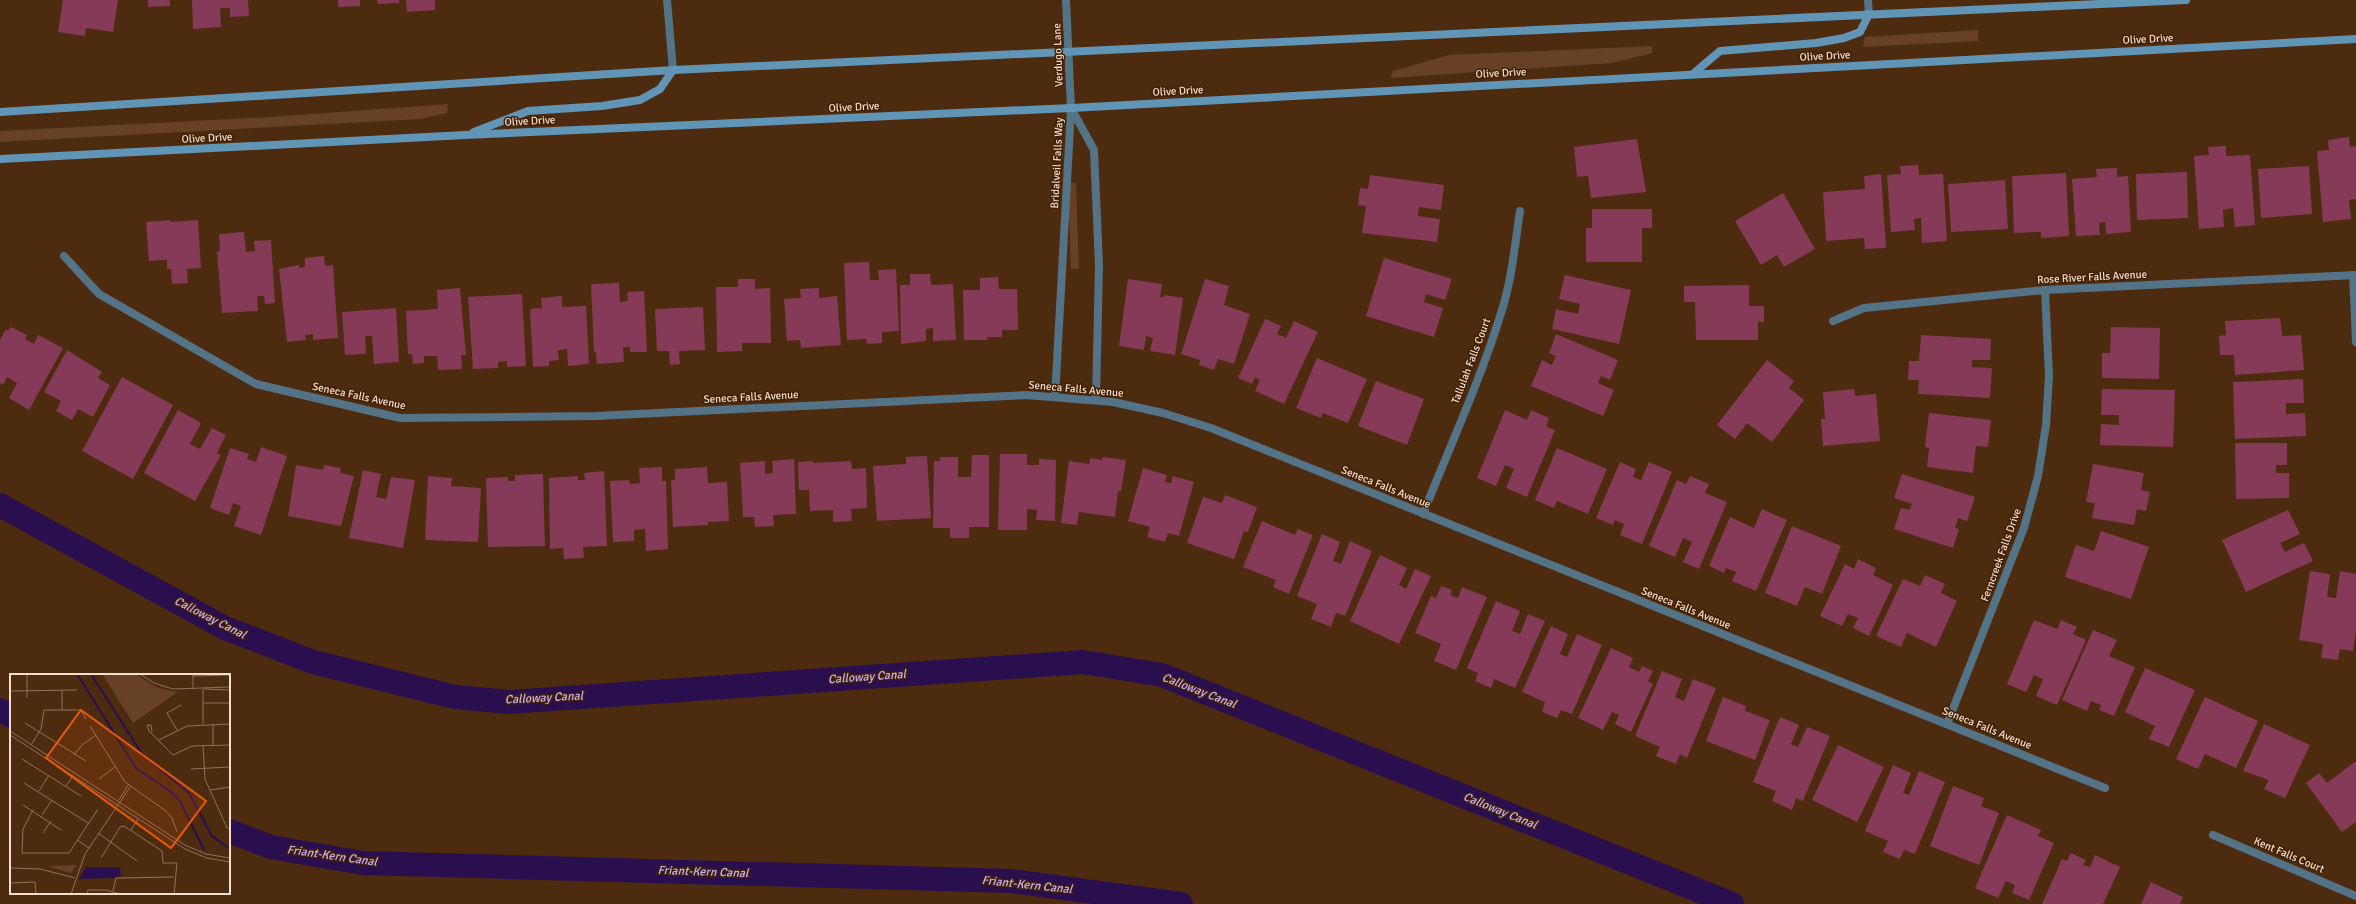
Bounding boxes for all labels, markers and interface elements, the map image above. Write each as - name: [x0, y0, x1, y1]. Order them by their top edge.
- street label: Verdugo Lane: [1050, 23, 1066, 87]
- street label: Olive Drive: [2122, 31, 2174, 47]
- street label: Olive Drive: [1799, 48, 1851, 64]
- street label: Olive Drive: [1475, 65, 1527, 81]
- street label: Olive Drive: [1152, 83, 1204, 99]
- street label: Olive Drive: [828, 99, 880, 115]
- street label: Olive Drive: [504, 113, 556, 129]
- street label: Bridalveil Falls Way: [1048, 116, 1066, 209]
- street label: Olive Drive: [181, 130, 233, 146]
- street label: Rose River Falls Avenue: [2037, 268, 2147, 286]
- street label: Tallulah Falls Court: [1449, 316, 1493, 406]
- street label: Seneca Falls Avenue: [1028, 378, 1124, 400]
- street label: Seneca Falls Avenue: [311, 380, 407, 412]
- street label: Seneca Falls Avenue: [703, 388, 799, 406]
- street label: Seneca Falls Avenue: [1339, 463, 1433, 511]
- street label: Ferncreek Falls Drive: [1978, 507, 2024, 603]
- street label: Seneca Falls Avenue: [1639, 584, 1733, 632]
- water label: Calloway Canal: [172, 594, 250, 643]
- water label: Calloway Canal: [827, 667, 908, 687]
- water label: Calloway Canal: [1160, 670, 1240, 713]
- inset map: [10, 674, 230, 894]
- water label: Calloway Canal: [505, 688, 585, 708]
- street label: Seneca Falls Avenue: [1940, 704, 2034, 752]
- water label: Calloway Canal: [1461, 789, 1540, 833]
- street label: Kent Falls Court: [2252, 834, 2326, 876]
- water label: Friant-Kern Canal: [286, 842, 379, 870]
- water label: Friant-Kern Canal: [657, 863, 750, 881]
- water label: Friant-Kern Canal: [981, 873, 1074, 897]

